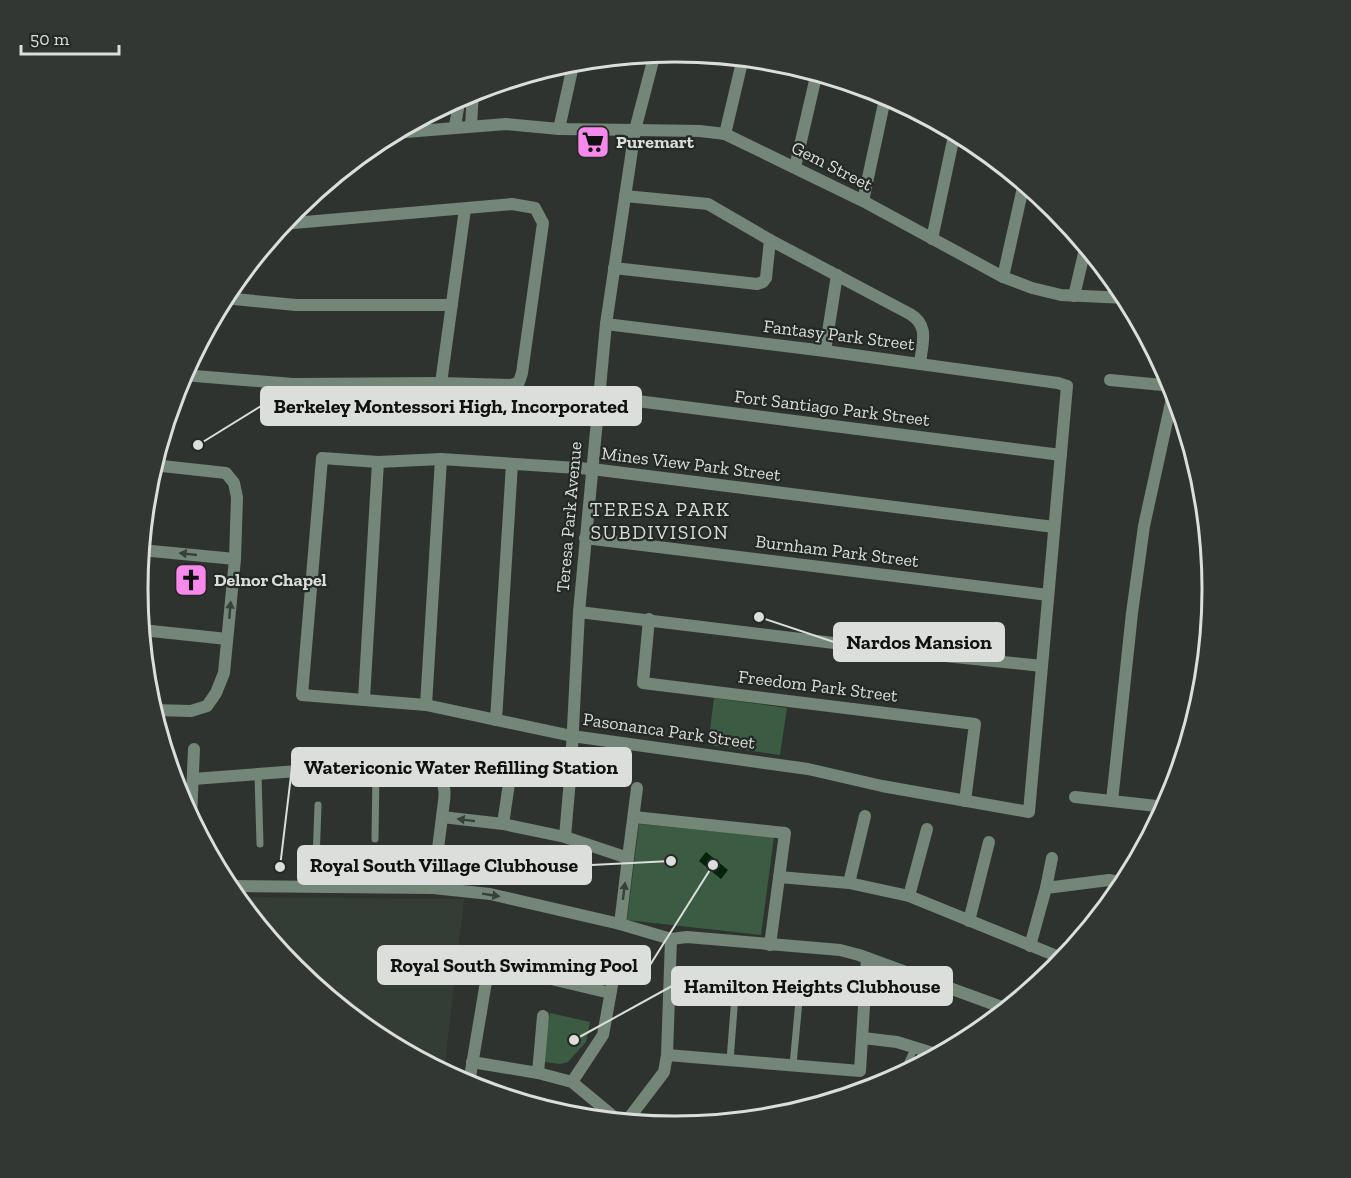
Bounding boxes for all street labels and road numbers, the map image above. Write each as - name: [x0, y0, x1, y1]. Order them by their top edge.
- street label: Gem Street: [788, 136, 876, 196]
- street label: Fantasy Park Street: [762, 315, 916, 355]
- street label: Fort Santiago Park Street: [733, 385, 931, 431]
- street label: Teresa Park Avenue: [551, 441, 587, 593]
- street label: Mines View Park Street: [600, 442, 782, 486]
- street label: Burnham Park Street: [754, 530, 920, 572]
- street label: Freedom Park Street: [737, 665, 899, 707]
- street label: Pasonanca Park Street: [581, 708, 757, 754]

